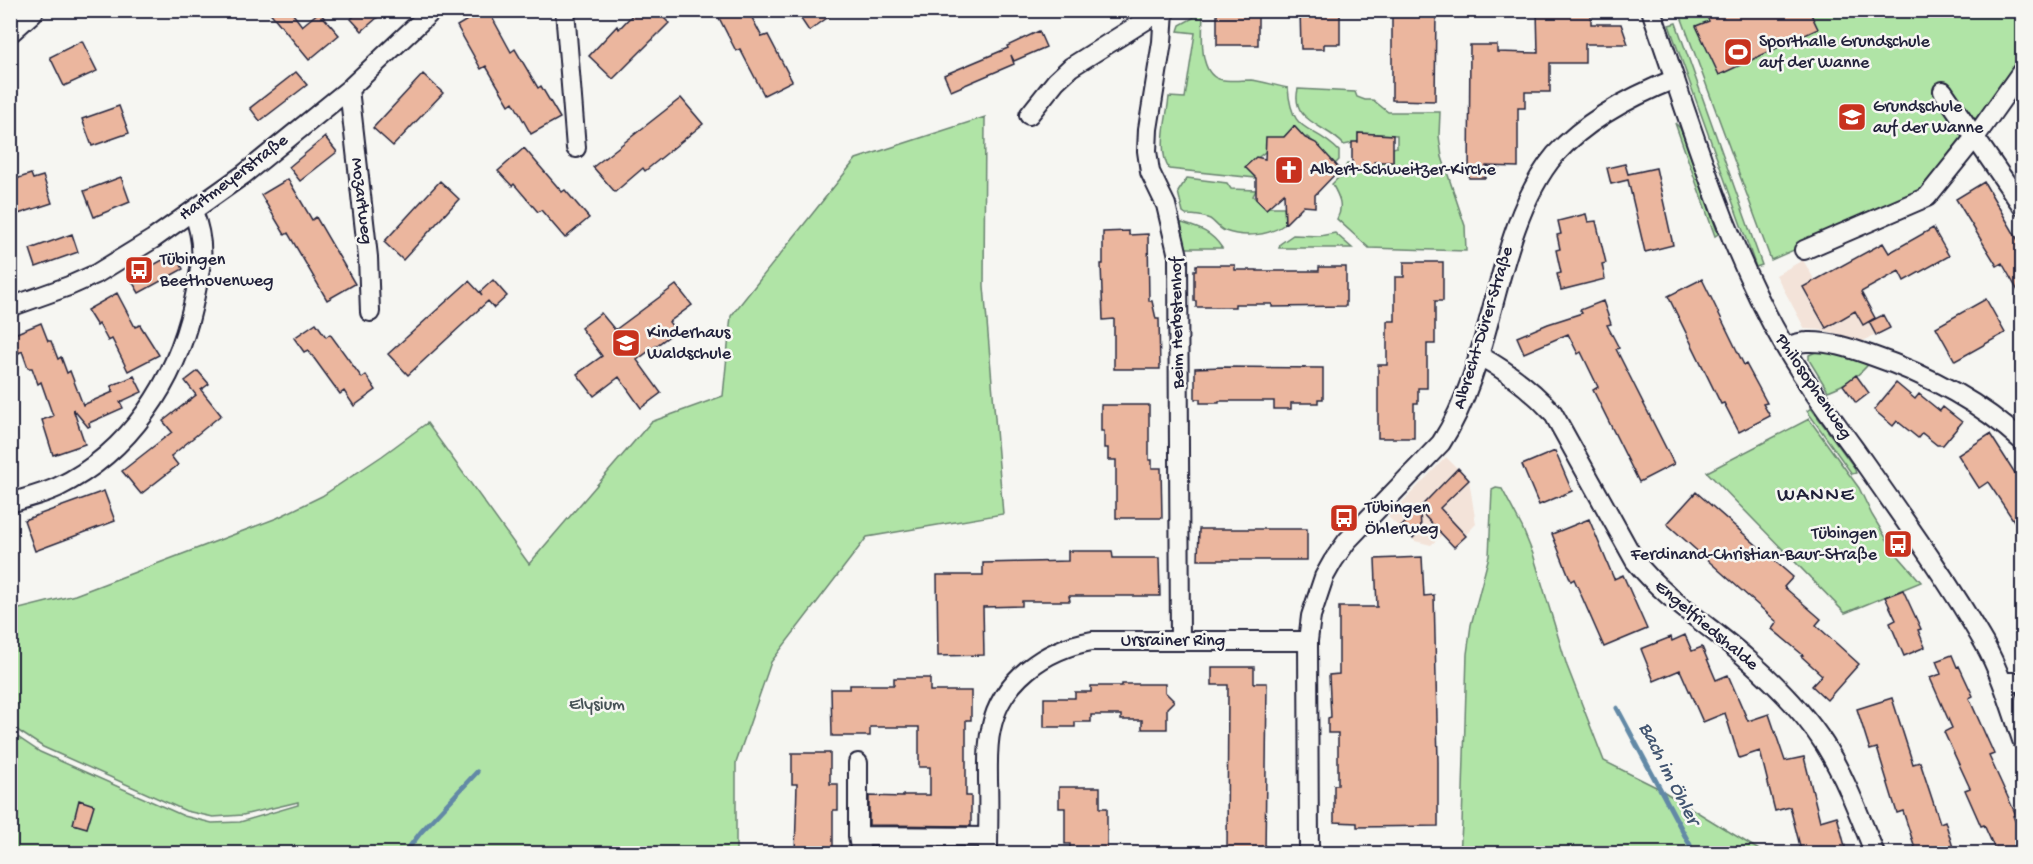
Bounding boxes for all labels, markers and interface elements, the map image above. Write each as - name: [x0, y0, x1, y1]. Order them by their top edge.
- place label: Sporthalle Grundschule auf der Wanne: [1759, 32, 1931, 74]
- sports icon: Sporthalle Grundschule auf der Wanne: [1722, 36, 1754, 68]
- place label: Grundschule auf der Wanne: [1873, 97, 1984, 139]
- school or university icon: Grundschule auf der Wanne: [1836, 101, 1868, 133]
- street label: Hartmeyerstraße: [175, 130, 293, 226]
- church icon: Albert-Schweitzer-Kirche: [1273, 154, 1305, 186]
- street label: Mozartweg: [345, 157, 377, 245]
- place label: Albert-Schweitzer-Kirche: [1310, 160, 1497, 181]
- street label: Albrecht-Dürer-Straße: [1449, 244, 1519, 412]
- place label: Tübingen Beethovenweg: [159, 250, 273, 292]
- bus stop icon: Tübingen Beethovenweg: [123, 254, 155, 286]
- street label: Beim Herbstenhof: [1166, 256, 1190, 390]
- place label: Kinderhaus Waldschule: [647, 323, 732, 365]
- school or university icon: Kinderhaus Waldschule: [610, 327, 642, 359]
- street label: Philosophenweg: [1769, 329, 1856, 444]
- district label: WANNE: [1777, 484, 1855, 509]
- place label: Tübingen Öhlerweg: [1364, 498, 1439, 540]
- bus stop icon: Tübingen Öhlerweg: [1328, 502, 1360, 534]
- place label: Tübingen Ferdinand-Christian-Baur-Straße: [1630, 524, 1878, 566]
- bus stop icon: Tübingen Ferdinand-Christian-Baur-Straße: [1882, 528, 1914, 560]
- street label: Engelfriedshalde: [1650, 577, 1763, 676]
- street label: Ursrainer Ring: [1121, 631, 1225, 652]
- park label: Elysium: [569, 695, 625, 716]
- water label: Bach im Öhler: [1632, 719, 1705, 832]

